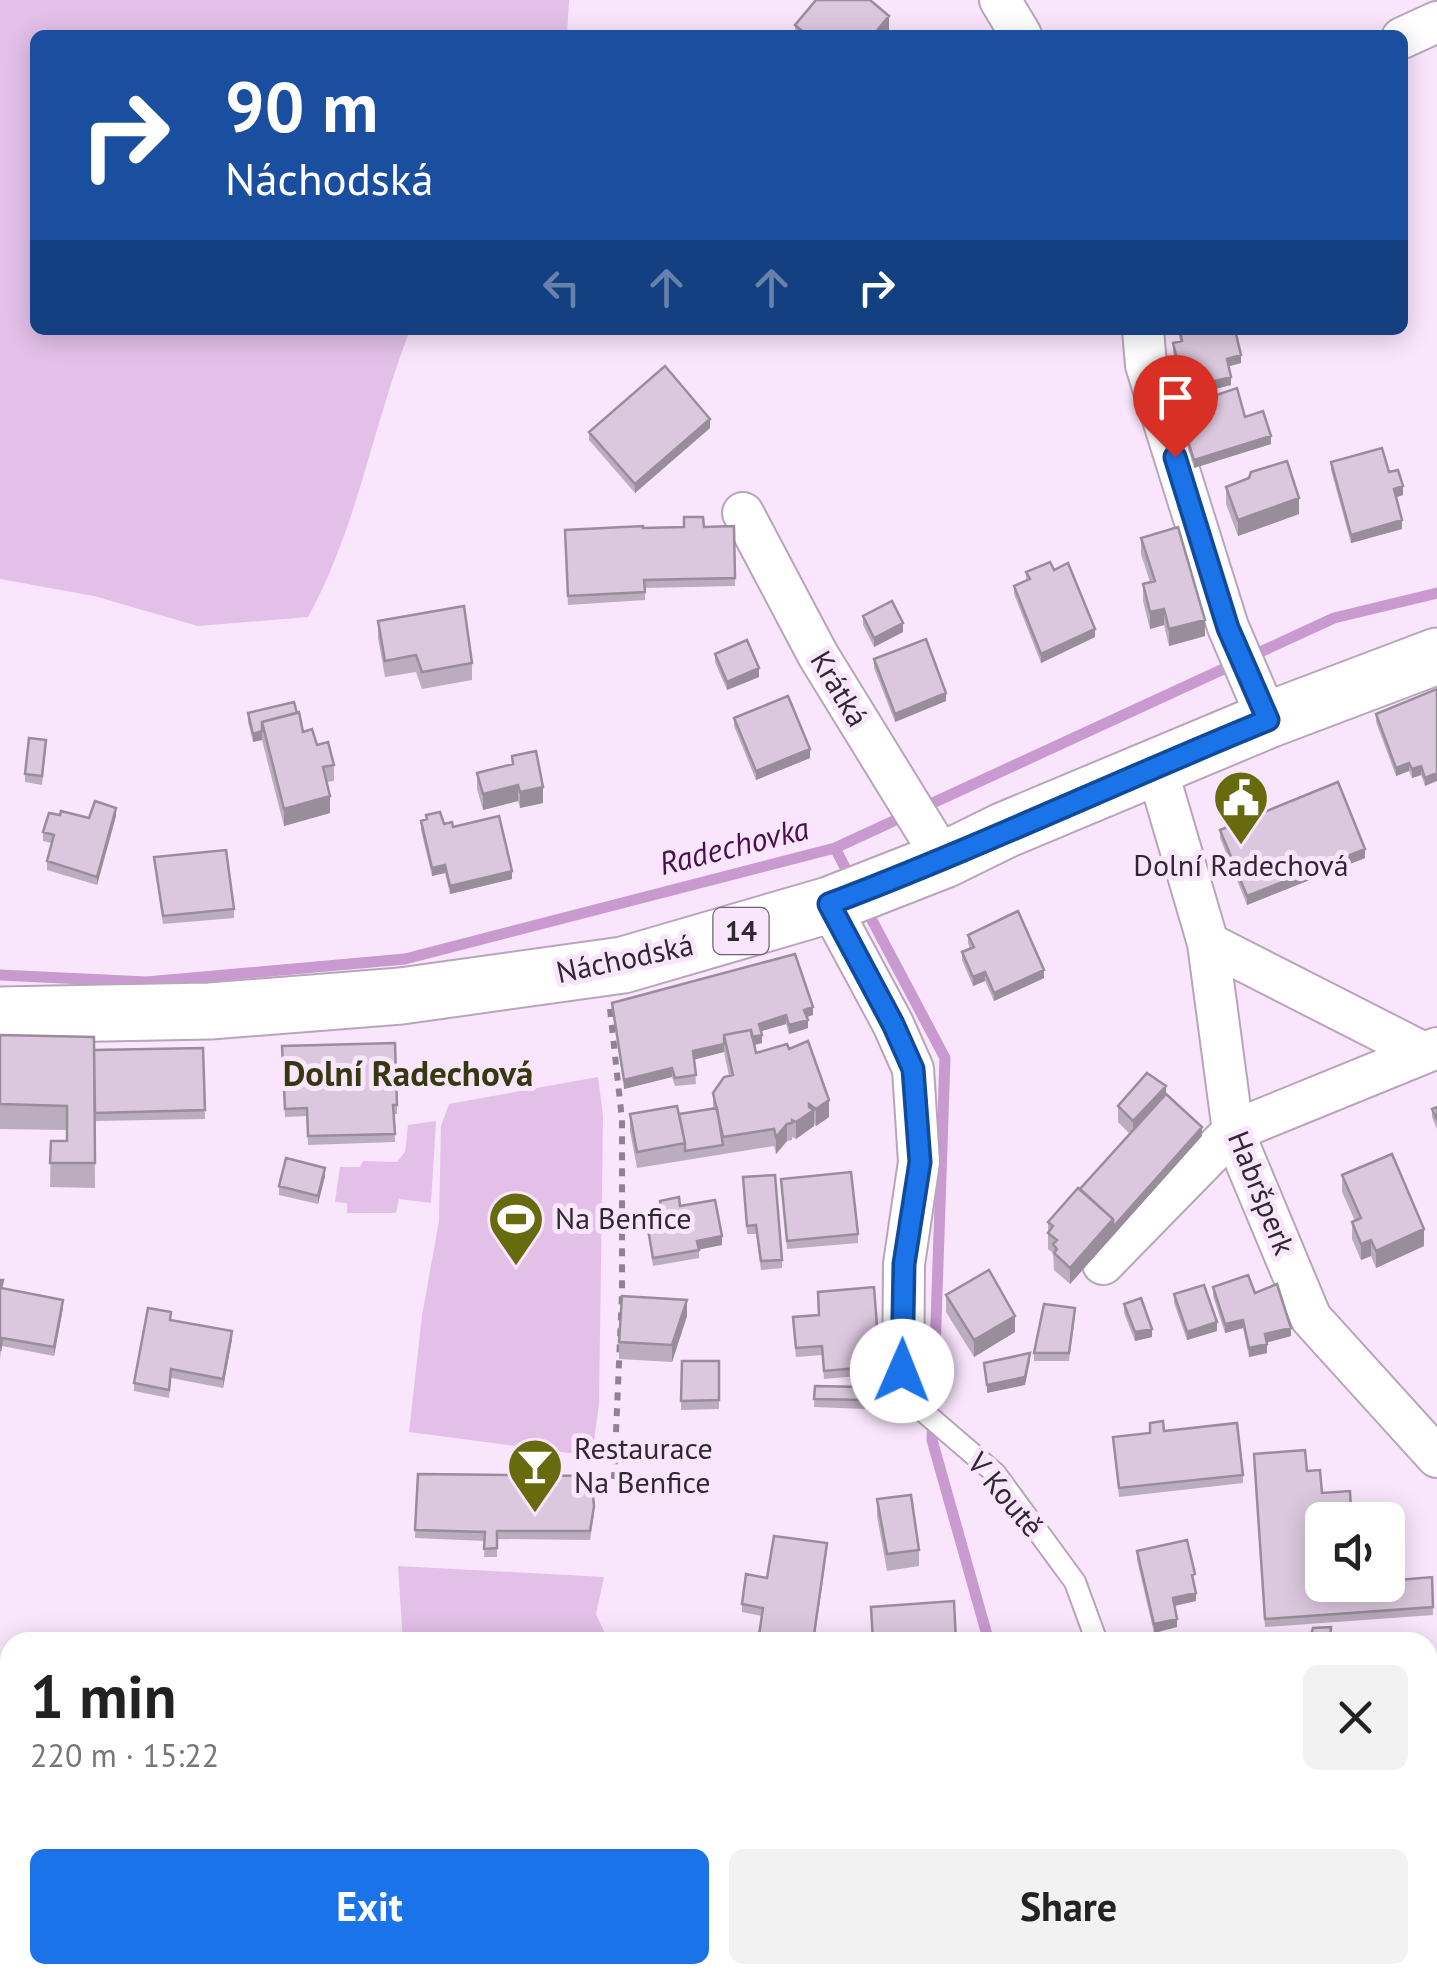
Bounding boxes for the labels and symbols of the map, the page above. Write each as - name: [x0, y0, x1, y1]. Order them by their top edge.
- pin: [1133, 355, 1218, 458]
- street label: Krátká: [802, 643, 878, 733]
- public building icon: Dolní Radechová: [1211, 768, 1271, 847]
- water label: Radechovka: [655, 806, 813, 884]
- place label: Dolní Radechová: [1133, 845, 1349, 884]
- road number: 14: [714, 908, 768, 954]
- street label: Náchodská: [553, 924, 697, 991]
- district label: Dolní Radechová: [283, 1050, 533, 1096]
- street label: Habršperk: [1220, 1125, 1305, 1261]
- sports icon: Na Benfice: [486, 1189, 546, 1268]
- place label: Na Benfice: [555, 1198, 692, 1237]
- position arrow: [850, 1319, 954, 1423]
- place label: Restaurace Na Benfice: [574, 1428, 713, 1501]
- bar icon: Restaurace Na Benfice: [505, 1436, 565, 1515]
- street label: V Koutě: [959, 1443, 1053, 1544]

